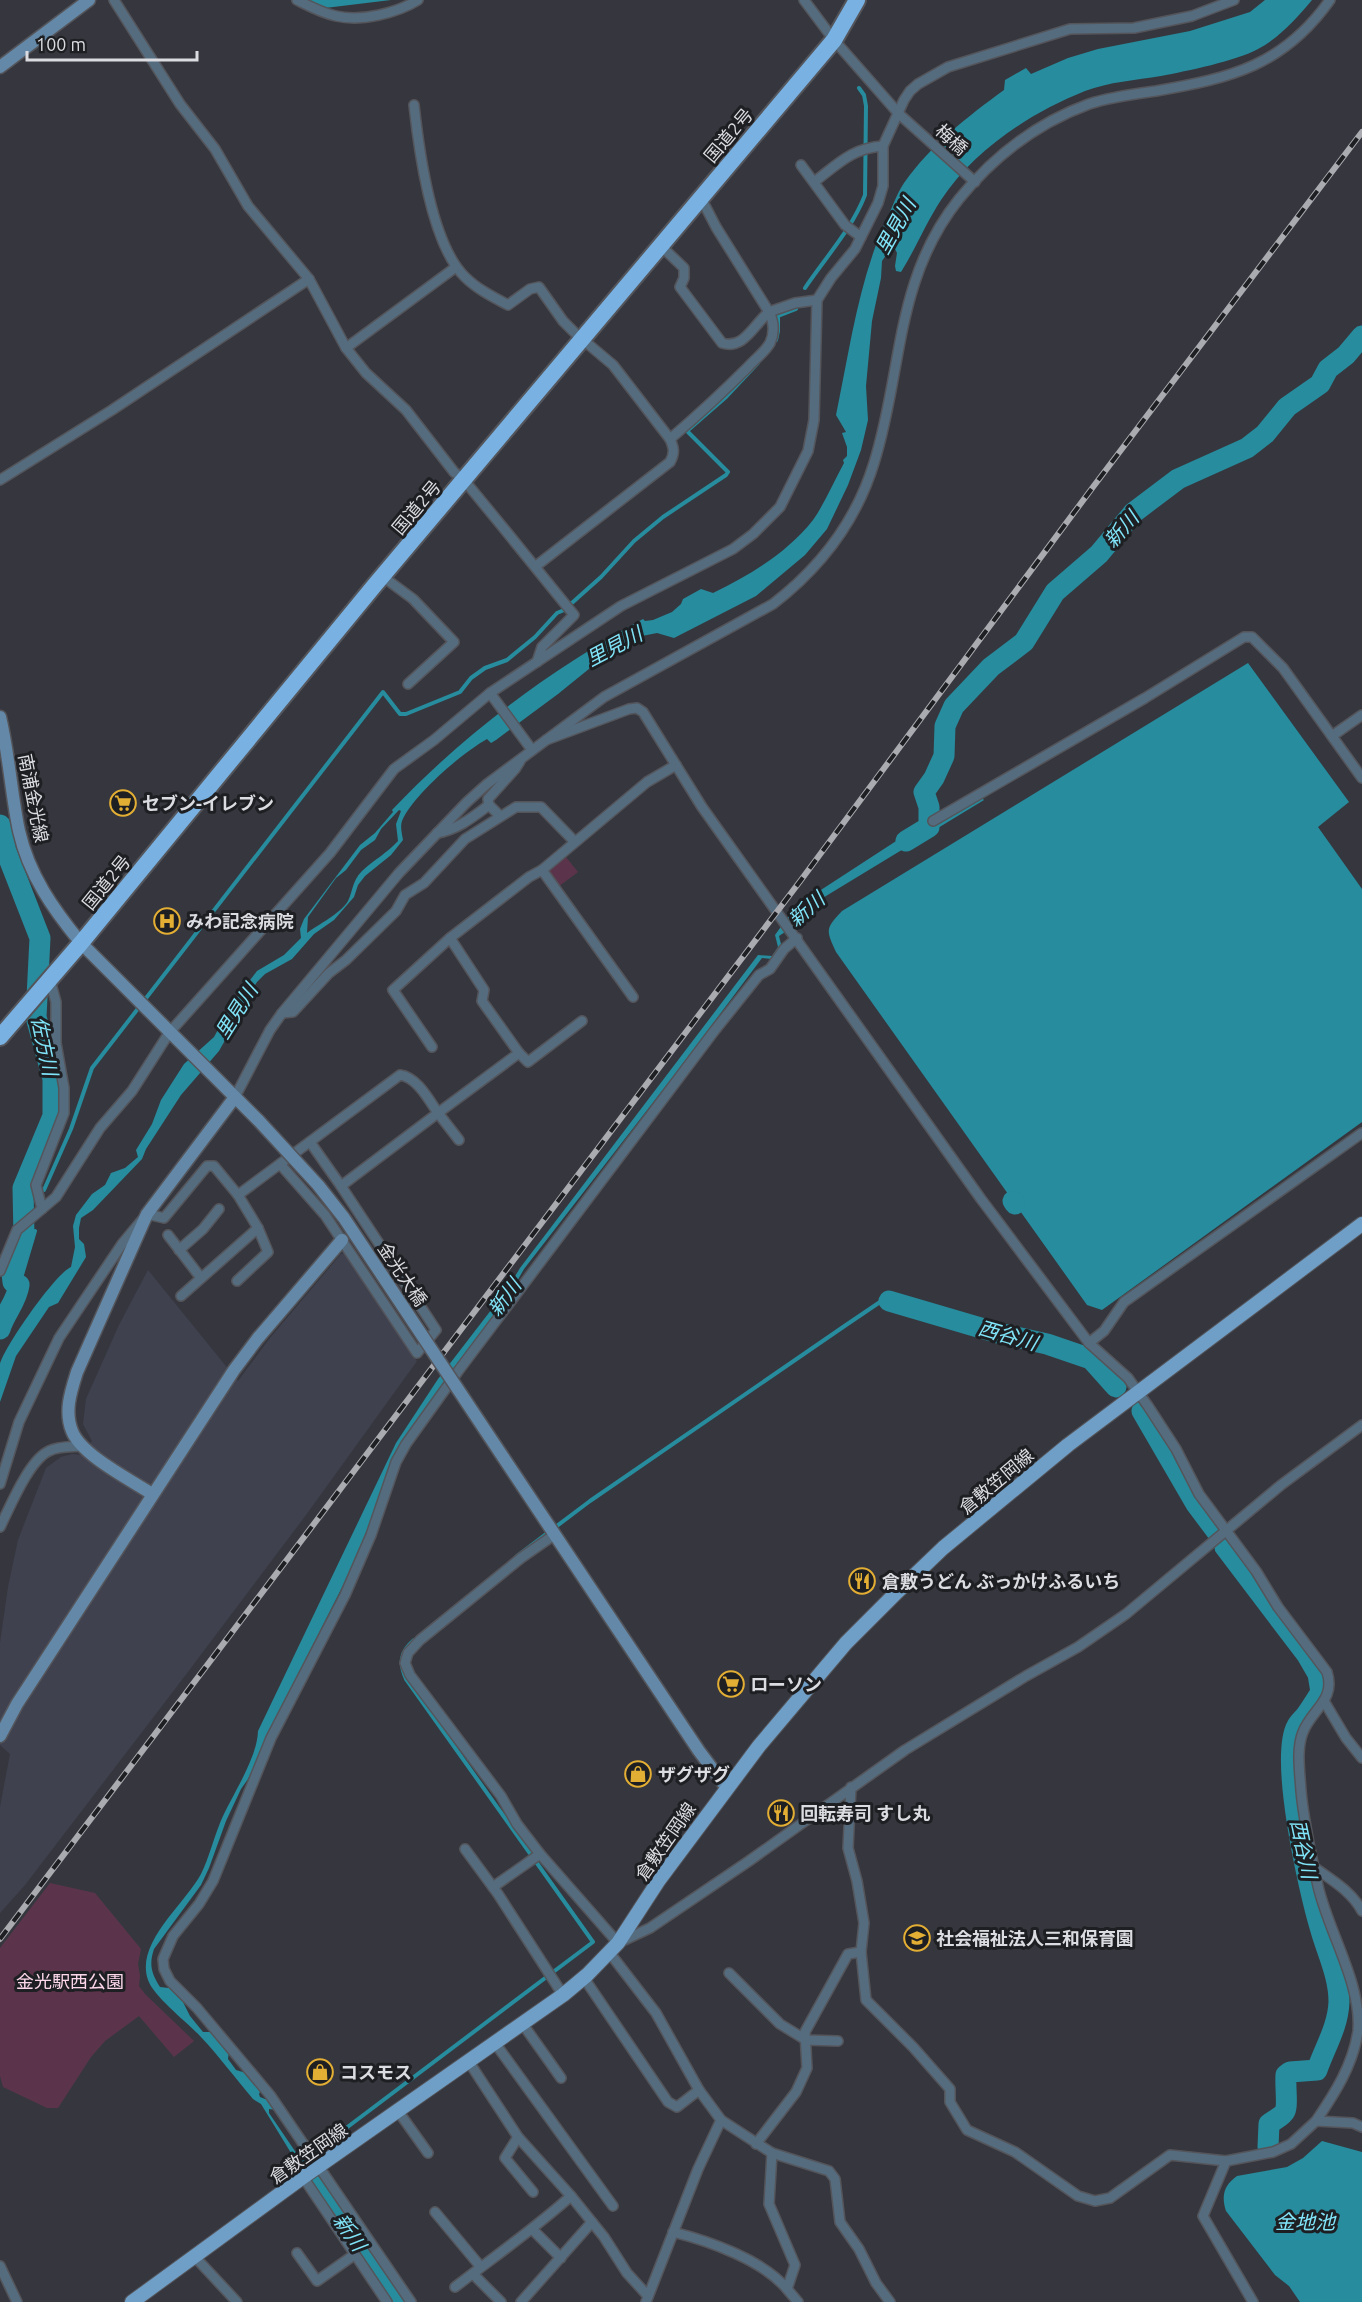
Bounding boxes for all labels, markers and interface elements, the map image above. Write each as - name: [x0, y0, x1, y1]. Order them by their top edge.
- scale bar: [27, 24, 196, 62]
- text: 100 m: [36, 34, 86, 54]
- street label: 国道2号: [700, 104, 756, 166]
- street label: 梅橋: [932, 120, 972, 158]
- water label: 里見川: [870, 192, 921, 258]
- street label: 国道2号: [388, 476, 444, 538]
- water label: 新川: [1099, 505, 1144, 552]
- water label: 里見川: [582, 621, 648, 670]
- street label: 南浦金光線: [16, 752, 52, 844]
- supermarket icon: セブン-イレブン: [108, 788, 138, 818]
- place label: セブン-イレブン: [142, 793, 274, 813]
- street label: 国道2号: [78, 851, 134, 913]
- water label: 新川: [783, 886, 830, 931]
- hospital icon: みわ記念病院: [152, 906, 182, 936]
- place label: みわ記念病院: [186, 911, 294, 931]
- water label: 里見川: [210, 978, 263, 1043]
- water label: 佐方川: [28, 1014, 63, 1080]
- street label: 金光大橋: [375, 1239, 431, 1309]
- water label: 新川: [483, 1273, 526, 1320]
- water label: 西谷川: [976, 1316, 1042, 1355]
- street label: 倉敷笠岡線: [955, 1444, 1037, 1518]
- restaurant icon: 倉敷うどん ぶっかけふるいち: [847, 1566, 877, 1596]
- place label: 倉敷うどん ぶっかけふるいち: [882, 1571, 1120, 1591]
- supermarket icon: ローソン: [716, 1669, 746, 1699]
- place label: ローソン: [750, 1674, 822, 1694]
- shop icon: ザグザグ: [623, 1759, 653, 1789]
- place label: ザグザグ: [658, 1764, 730, 1784]
- street label: 倉敷笠岡線: [631, 1798, 699, 1884]
- restaurant icon: 回転寿司 すし丸: [766, 1798, 796, 1828]
- place label: 回転寿司 すし丸: [800, 1803, 930, 1823]
- water label: 西谷川: [1287, 1817, 1322, 1883]
- school or university icon: 社会福祉法人三和保育園: [902, 1923, 932, 1953]
- place label: 社会福祉法人三和保育園: [936, 1928, 1134, 1948]
- park label: 金光駅西公園: [16, 1971, 124, 1991]
- shop icon: コスモス: [305, 2057, 335, 2087]
- place label: コスモス: [340, 2062, 412, 2082]
- street label: 倉敷笠岡線: [265, 2119, 351, 2187]
- water label: 新川: [329, 2209, 372, 2257]
- water label: 金地池: [1275, 2210, 1337, 2233]

